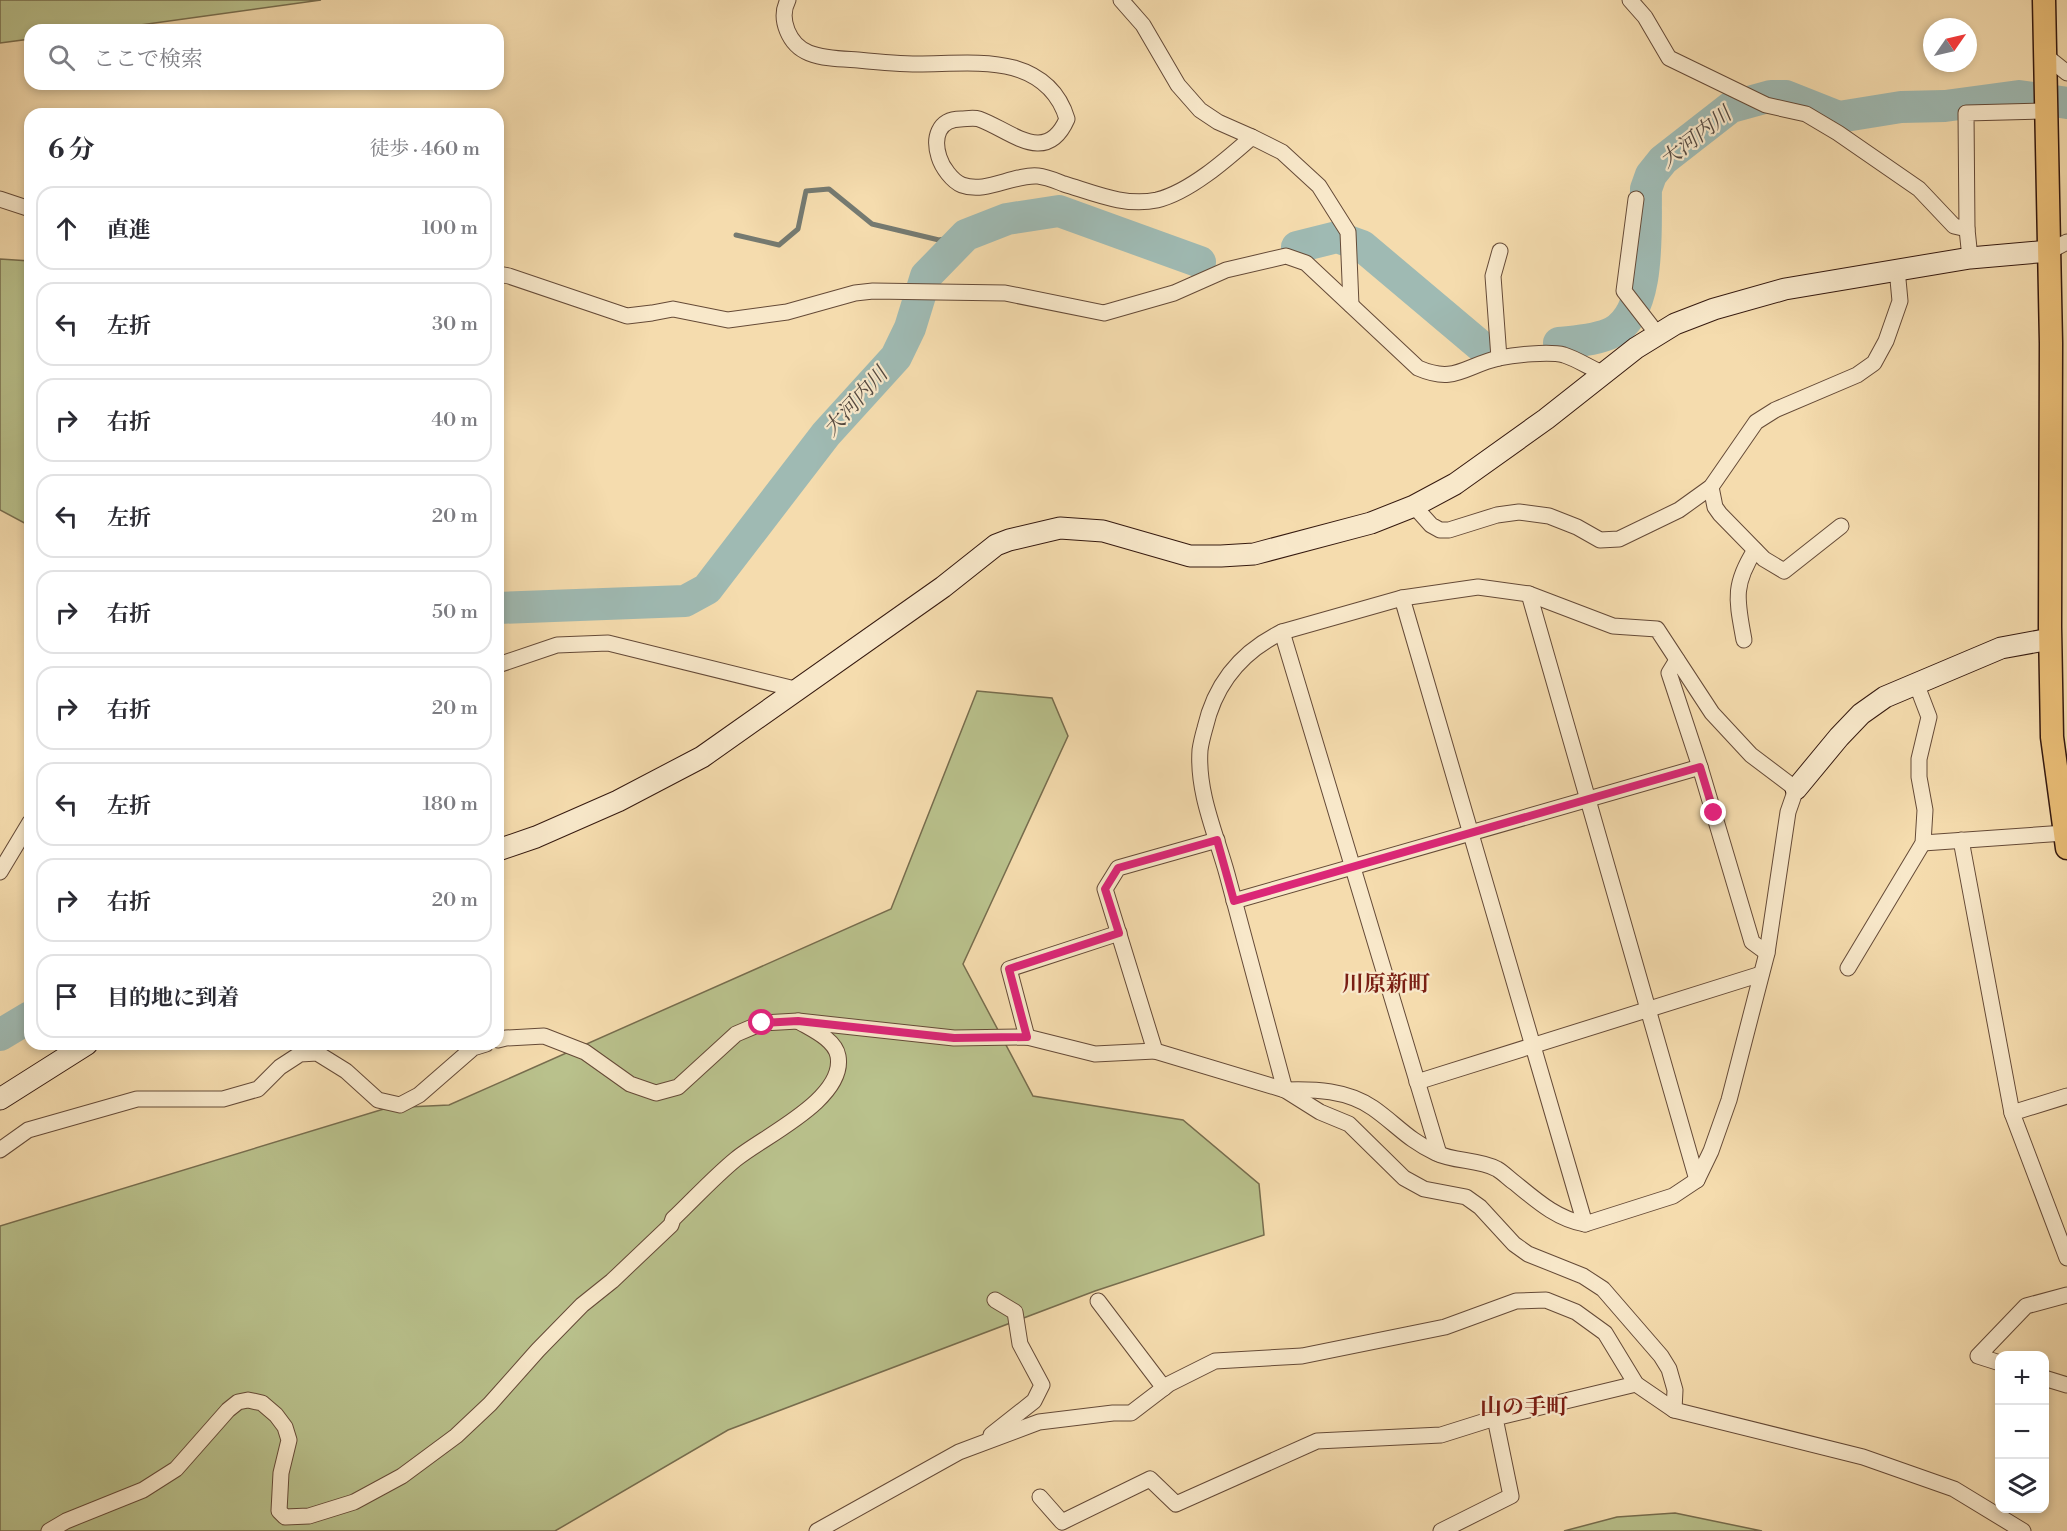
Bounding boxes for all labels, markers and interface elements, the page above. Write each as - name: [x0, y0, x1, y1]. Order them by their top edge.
- north arrow: [1923, 18, 1977, 72]
- search box: [24, 24, 504, 90]
- icon: search: [45, 41, 78, 74]
- text: ここで検索: [93, 46, 203, 73]
- water label: 大河内川: [1655, 101, 1739, 174]
- text: 6 分: [48, 134, 95, 166]
- text: 徒歩 · 460 m: [370, 137, 480, 162]
- icon: ahead: [50, 212, 83, 245]
- text: 100 m: [422, 216, 478, 241]
- text: 直進: [107, 217, 151, 244]
- icon: left: [50, 308, 83, 341]
- text: 30 m: [432, 312, 478, 337]
- text: 左折: [107, 313, 151, 340]
- water label: 大河内川: [818, 361, 895, 442]
- icon: right: [50, 404, 83, 437]
- text: 40 m: [431, 408, 478, 433]
- text: 右折: [107, 409, 151, 436]
- icon: left: [50, 500, 83, 533]
- text: 20 m: [432, 504, 478, 529]
- text: 左折: [107, 505, 151, 532]
- icon: right: [50, 596, 83, 629]
- text: 50 m: [432, 600, 478, 625]
- text: 右折: [107, 601, 151, 628]
- icon: right: [50, 692, 83, 725]
- text: 20 m: [432, 696, 478, 721]
- text: 右折: [107, 697, 151, 724]
- icon: left: [50, 788, 83, 821]
- text: 180 m: [423, 792, 478, 817]
- text: 左折: [107, 793, 151, 820]
- route end: [1700, 799, 1726, 825]
- icon: right: [50, 884, 83, 917]
- text: 20 m: [432, 888, 478, 913]
- text: 右折: [107, 889, 151, 916]
- district label: 川原新町: [1342, 971, 1430, 998]
- icon: arrive: [50, 980, 83, 1013]
- text: 目的地に到着: [107, 985, 239, 1012]
- route start: [748, 1009, 774, 1035]
- map controls: [1995, 1351, 2049, 1513]
- button: +: [1995, 1351, 2049, 1405]
- district label: 山の手町: [1480, 1394, 1568, 1421]
- button: −: [1995, 1405, 2049, 1459]
- button: layers: [1995, 1459, 2049, 1513]

